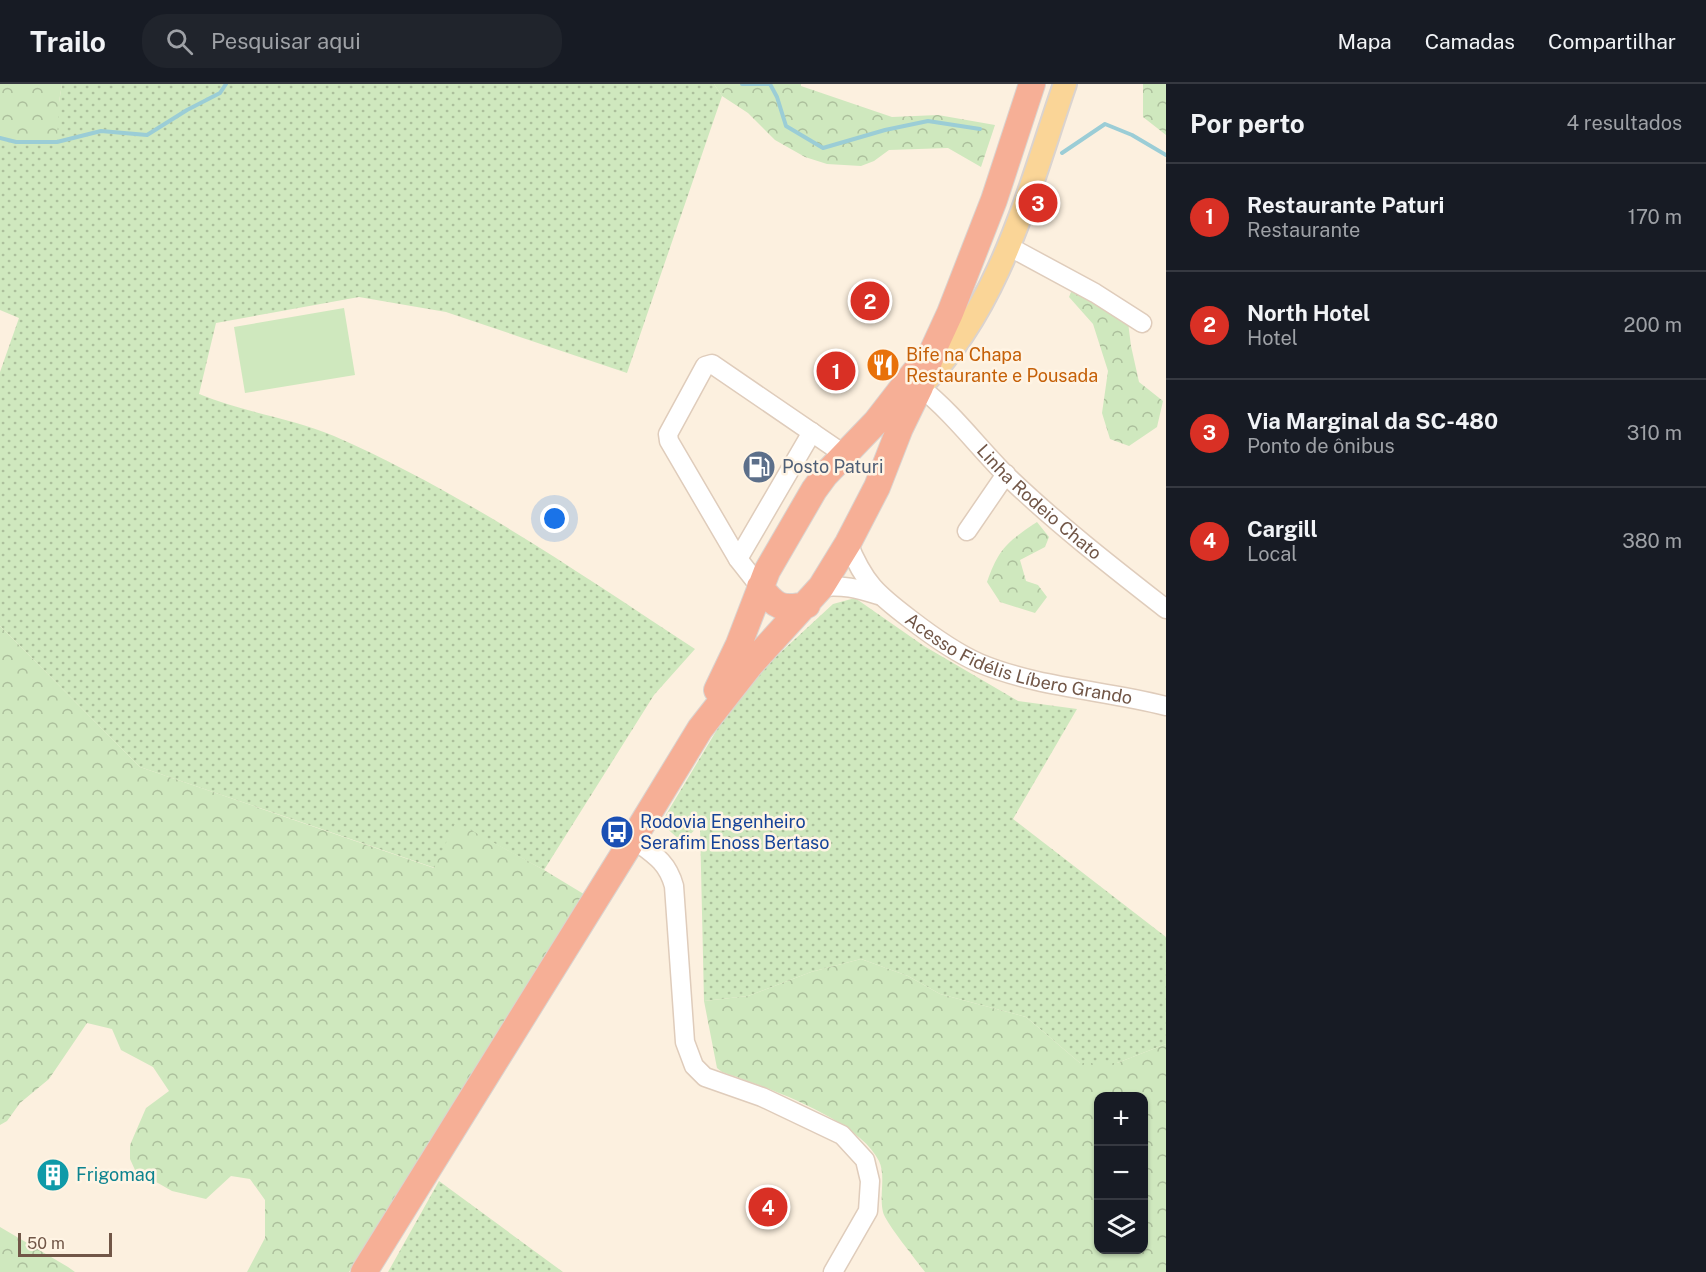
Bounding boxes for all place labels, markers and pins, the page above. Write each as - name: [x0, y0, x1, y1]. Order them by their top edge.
- pin: 3: [1018, 180, 1058, 226]
- pin: 2: [850, 278, 890, 324]
- place label: Bife na Chapa Restaurante e Pousada: [906, 344, 1098, 386]
- restaurant icon: Bife na Chapa Restaurante e Pousada: [865, 347, 901, 383]
- pin: 1: [816, 348, 856, 394]
- fuel station icon: Posto Paturi: [741, 449, 777, 485]
- place label: Posto Paturi: [782, 456, 883, 477]
- place label: Rodovia Engenheiro Serafim Enoss Bertaso: [640, 811, 829, 853]
- bus stop icon: Rodovia Engenheiro Serafim Enoss Bertaso: [599, 814, 635, 850]
- building icon: Frigomaq: [35, 1157, 71, 1193]
- place label: Frigomaq: [76, 1164, 155, 1185]
- pin: 4: [748, 1184, 788, 1230]

